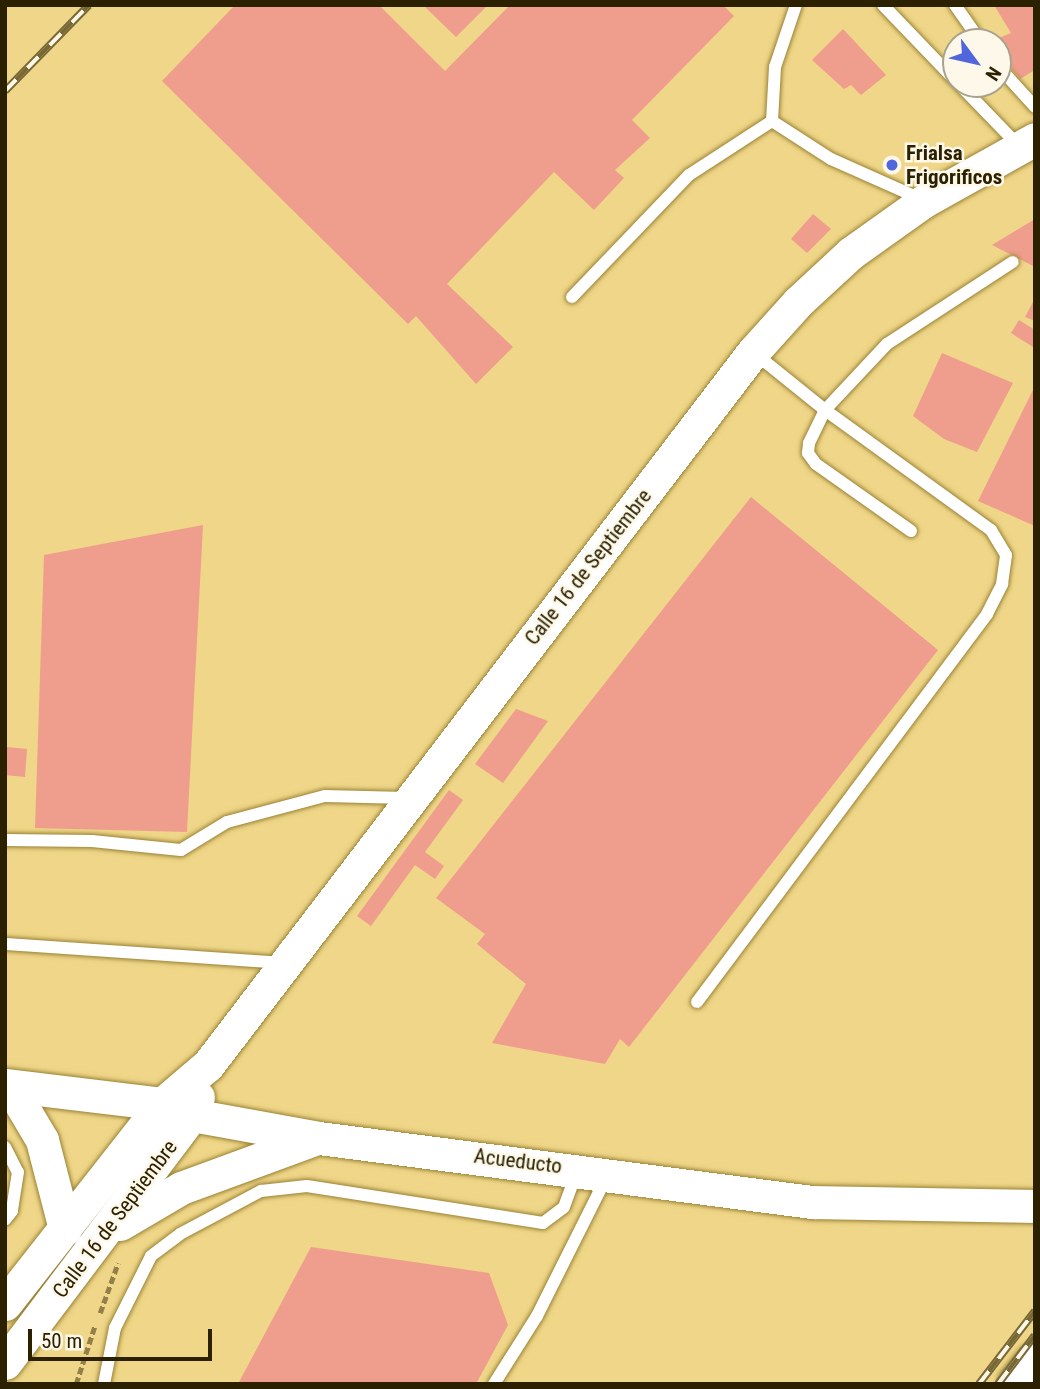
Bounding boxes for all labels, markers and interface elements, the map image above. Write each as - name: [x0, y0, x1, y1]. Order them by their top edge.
- north arrow: [942, 28, 1012, 98]
- text: N: [981, 62, 1006, 85]
- place label: Frialsa Frigorificos: [906, 140, 1002, 190]
- marker: Frialsa Frigorificos: [884, 157, 900, 173]
- street label: Calle 16 de Septiembre: [519, 484, 657, 650]
- street label: Calle 16 de Septiembre: [47, 1135, 183, 1303]
- street label: Acueducto: [472, 1143, 564, 1179]
- scale bar: [32, 1316, 215, 1360]
- text: 50 m: [41, 1329, 82, 1353]

